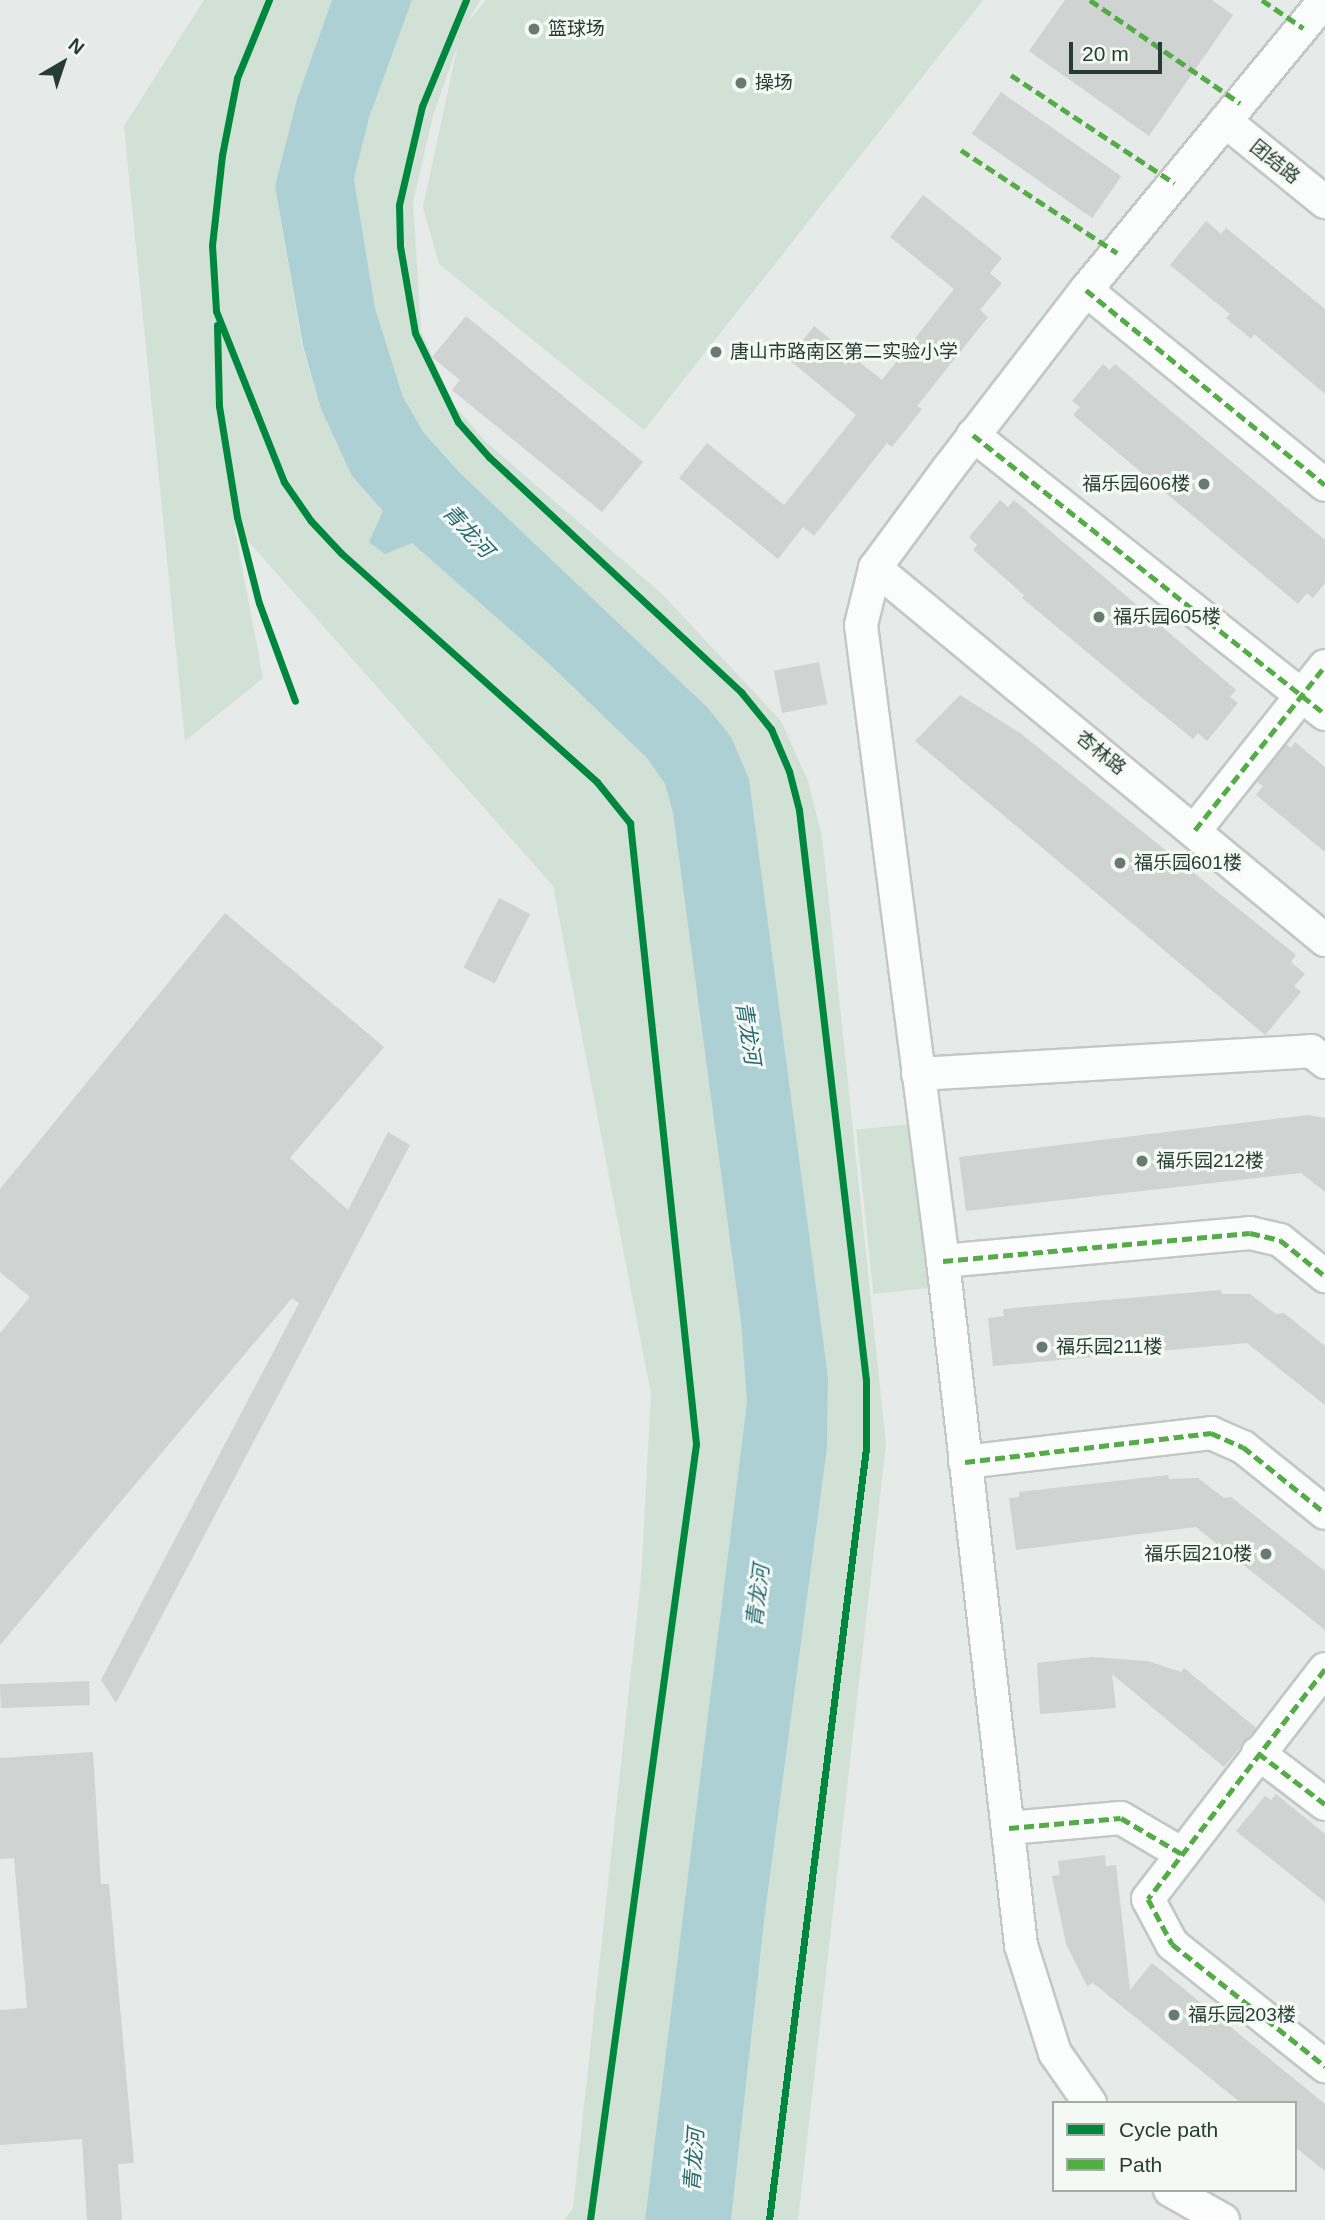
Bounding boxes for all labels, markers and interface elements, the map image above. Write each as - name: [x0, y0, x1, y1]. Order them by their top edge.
- place label: 篮球场: [548, 18, 605, 40]
- marker: 篮球场: [526, 21, 542, 37]
- north arrow: [28, 28, 98, 98]
- scale bar: [1073, 28, 1166, 72]
- text: N: [65, 34, 88, 59]
- text: 20 m: [1082, 42, 1129, 65]
- place label: 操场: [755, 72, 793, 94]
- marker: 操场: [733, 75, 749, 91]
- street label: 团结路: [1246, 135, 1304, 189]
- place label: 唐山市路南区第二实验小学: [730, 341, 958, 363]
- marker: 唐山市路南区第二实验小学: [708, 344, 724, 360]
- place label: 福乐园606楼: [1082, 473, 1190, 495]
- marker: 福乐园606楼: [1196, 476, 1212, 492]
- water label: 青龙河: [437, 499, 499, 563]
- place label: 福乐园605楼: [1113, 606, 1221, 628]
- marker: 福乐园605楼: [1091, 609, 1107, 625]
- street label: 杏林路: [1072, 726, 1130, 780]
- place label: 福乐园601楼: [1134, 852, 1242, 874]
- marker: 福乐园601楼: [1112, 855, 1128, 871]
- water label: 青龙河: [731, 1000, 765, 1066]
- place label: 福乐园212楼: [1156, 1150, 1264, 1172]
- marker: 福乐园212楼: [1134, 1153, 1150, 1169]
- place label: 福乐园211楼: [1056, 1336, 1162, 1358]
- marker: 福乐园211楼: [1034, 1339, 1050, 1355]
- place label: 福乐园210楼: [1144, 1543, 1252, 1565]
- marker: 福乐园210楼: [1258, 1546, 1274, 1562]
- water label: 青龙河: [742, 1563, 774, 1629]
- place label: 福乐园203楼: [1188, 2004, 1296, 2026]
- marker: 福乐园203楼: [1166, 2007, 1182, 2023]
- legend: [1052, 2101, 1297, 2192]
- text: Cycle path: [1119, 2118, 1218, 2141]
- water label: 青龙河: [679, 2128, 709, 2192]
- text: Path: [1119, 2153, 1162, 2176]

